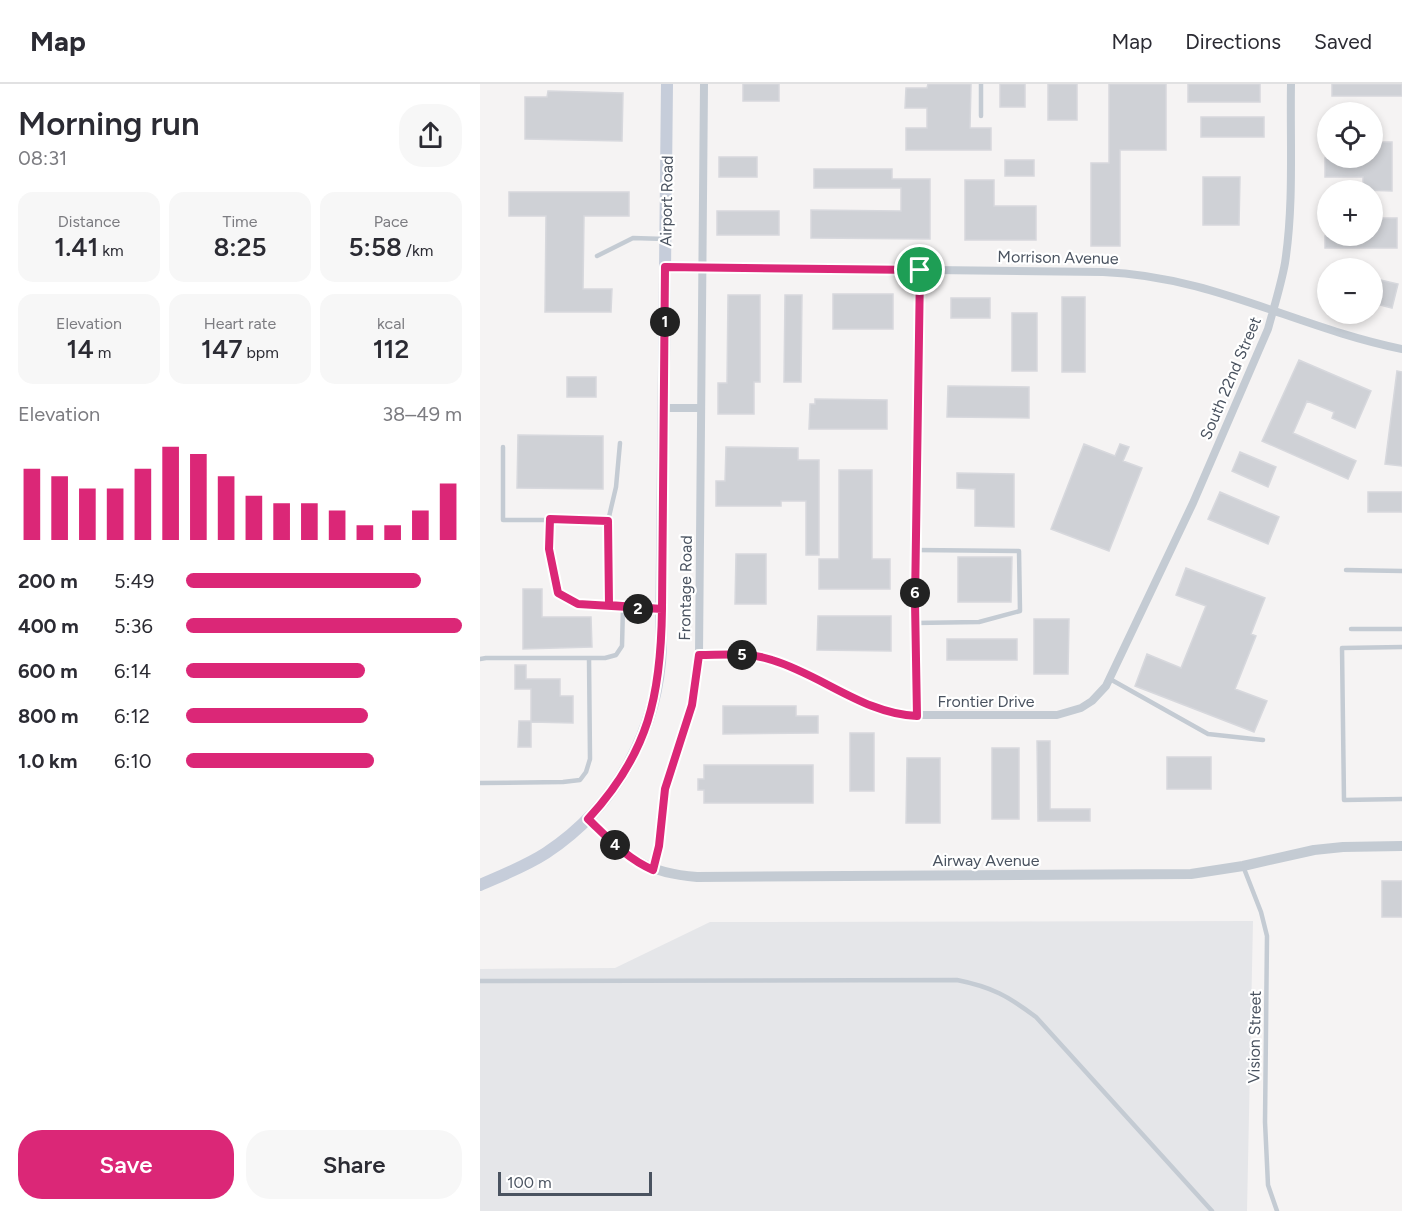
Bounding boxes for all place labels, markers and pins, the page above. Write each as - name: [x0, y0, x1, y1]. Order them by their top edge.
- pin: [894, 244, 945, 295]
- pin: 1: [650, 307, 680, 337]
- pin: 6: [900, 578, 930, 608]
- pin: 2: [623, 594, 653, 624]
- pin: 5: [727, 640, 757, 670]
- pin: 4: [600, 830, 630, 860]

